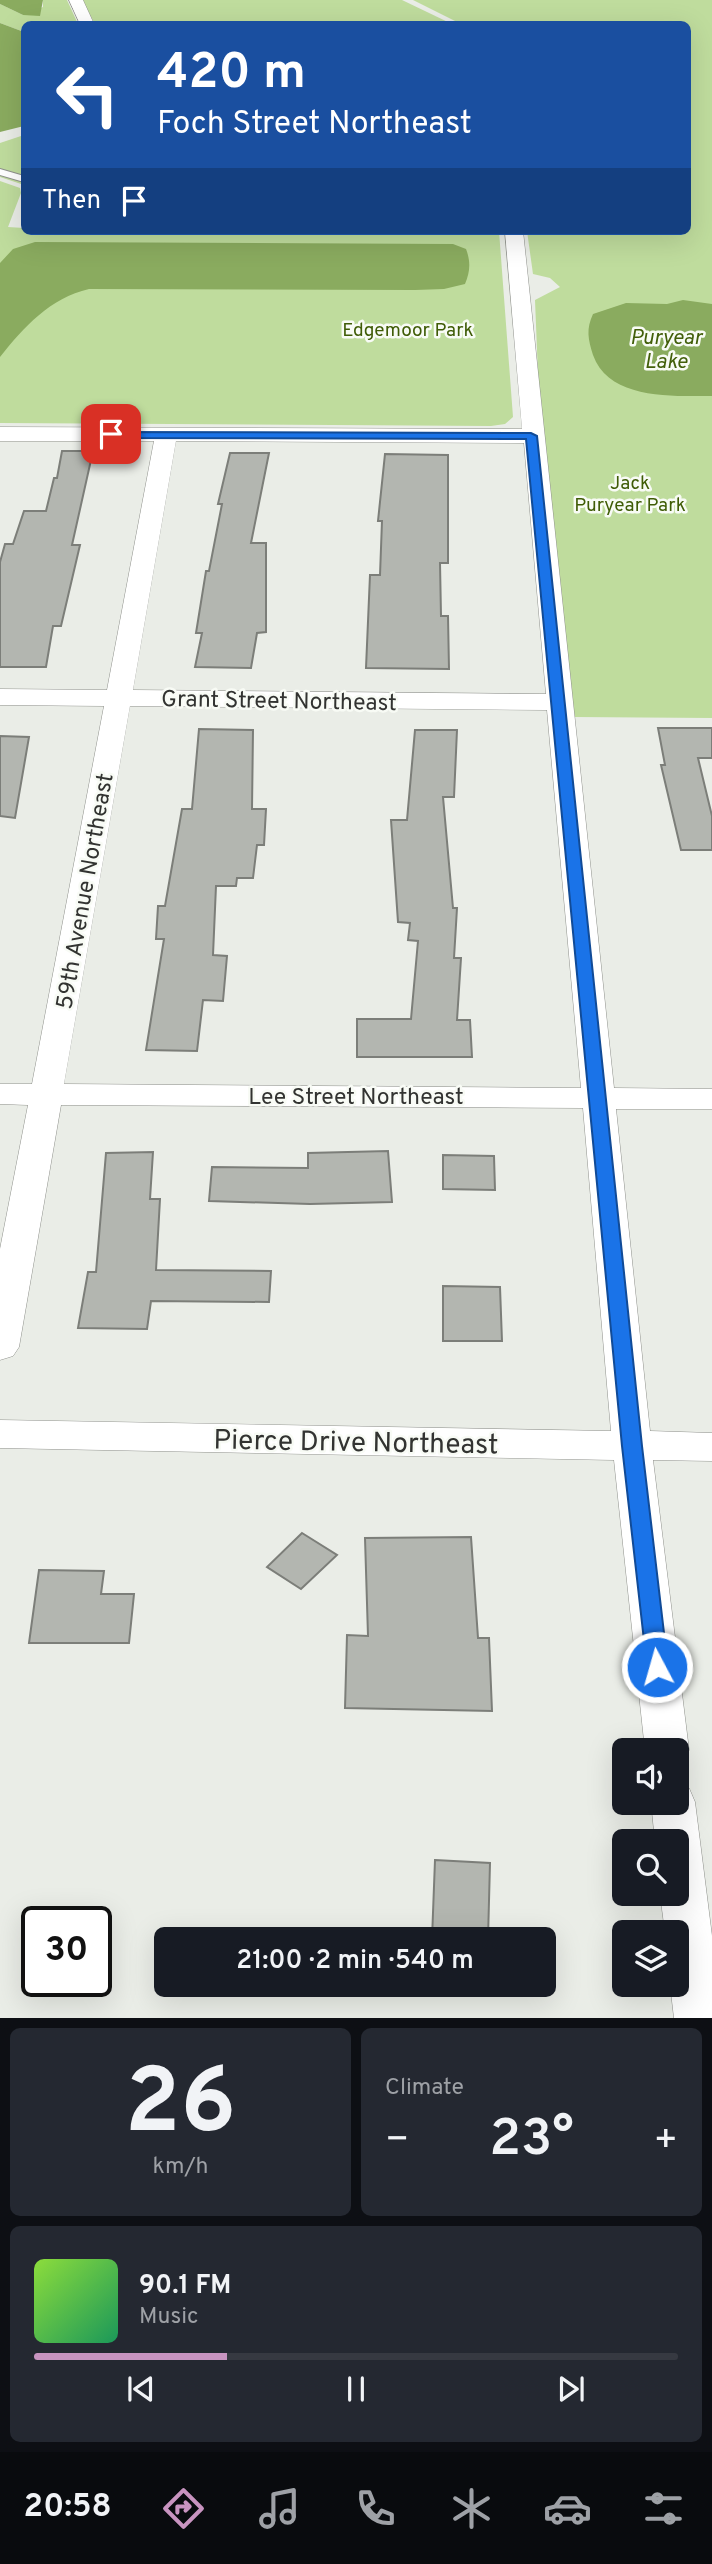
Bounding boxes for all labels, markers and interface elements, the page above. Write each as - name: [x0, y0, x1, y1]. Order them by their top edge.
- text: 420 m: [157, 44, 306, 106]
- icon: left: [42, 49, 133, 140]
- text: Foch Street Northeast: [157, 105, 472, 145]
- icon: arrive: [115, 182, 153, 220]
- text: Then: [42, 185, 101, 218]
- park label: Edgemoor Park: [342, 319, 474, 343]
- water label: Puryear Lake: [630, 325, 704, 376]
- pin: [81, 404, 141, 464]
- icon: arrive: [92, 415, 130, 453]
- park label: Jack Puryear Park: [574, 472, 686, 518]
- street label: Grant Street Northeast: [161, 686, 397, 719]
- street label: 59th Avenue Northeast: [51, 771, 122, 1012]
- street label: Lee Street Northeast: [248, 1084, 464, 1113]
- street label: Pierce Drive Northeast: [213, 1424, 499, 1464]
- position arrow: [620, 1630, 694, 1704]
- map controls: [612, 1738, 689, 1997]
- button: sound: [612, 1738, 689, 1815]
- button: search: [612, 1829, 689, 1906]
- speed limit sign: 30: [21, 1906, 112, 1997]
- button: layers: [612, 1920, 689, 1997]
- text: 21:00 · 2 min · 540 m: [236, 1945, 474, 1978]
- text: 26: [125, 2050, 236, 2165]
- text: Climate: [385, 2074, 464, 2103]
- text: 23°: [489, 2108, 574, 2174]
- text: −: [385, 2117, 410, 2166]
- text: +: [653, 2117, 678, 2166]
- text: km/h: [153, 2153, 208, 2182]
- text: 90.1 FM: [139, 2270, 231, 2303]
- text: Music: [139, 2303, 199, 2332]
- icon: previous: [122, 2370, 160, 2408]
- icon: pause: [337, 2370, 375, 2408]
- icon: next: [552, 2370, 590, 2408]
- icon: directions: [159, 2484, 208, 2533]
- icon: music: [255, 2484, 304, 2533]
- icon: phone: [351, 2484, 400, 2533]
- icon: climate: [447, 2484, 496, 2533]
- icon: car: [543, 2484, 592, 2533]
- icon: filters: [639, 2484, 688, 2533]
- text: 20:58: [24, 2488, 112, 2528]

